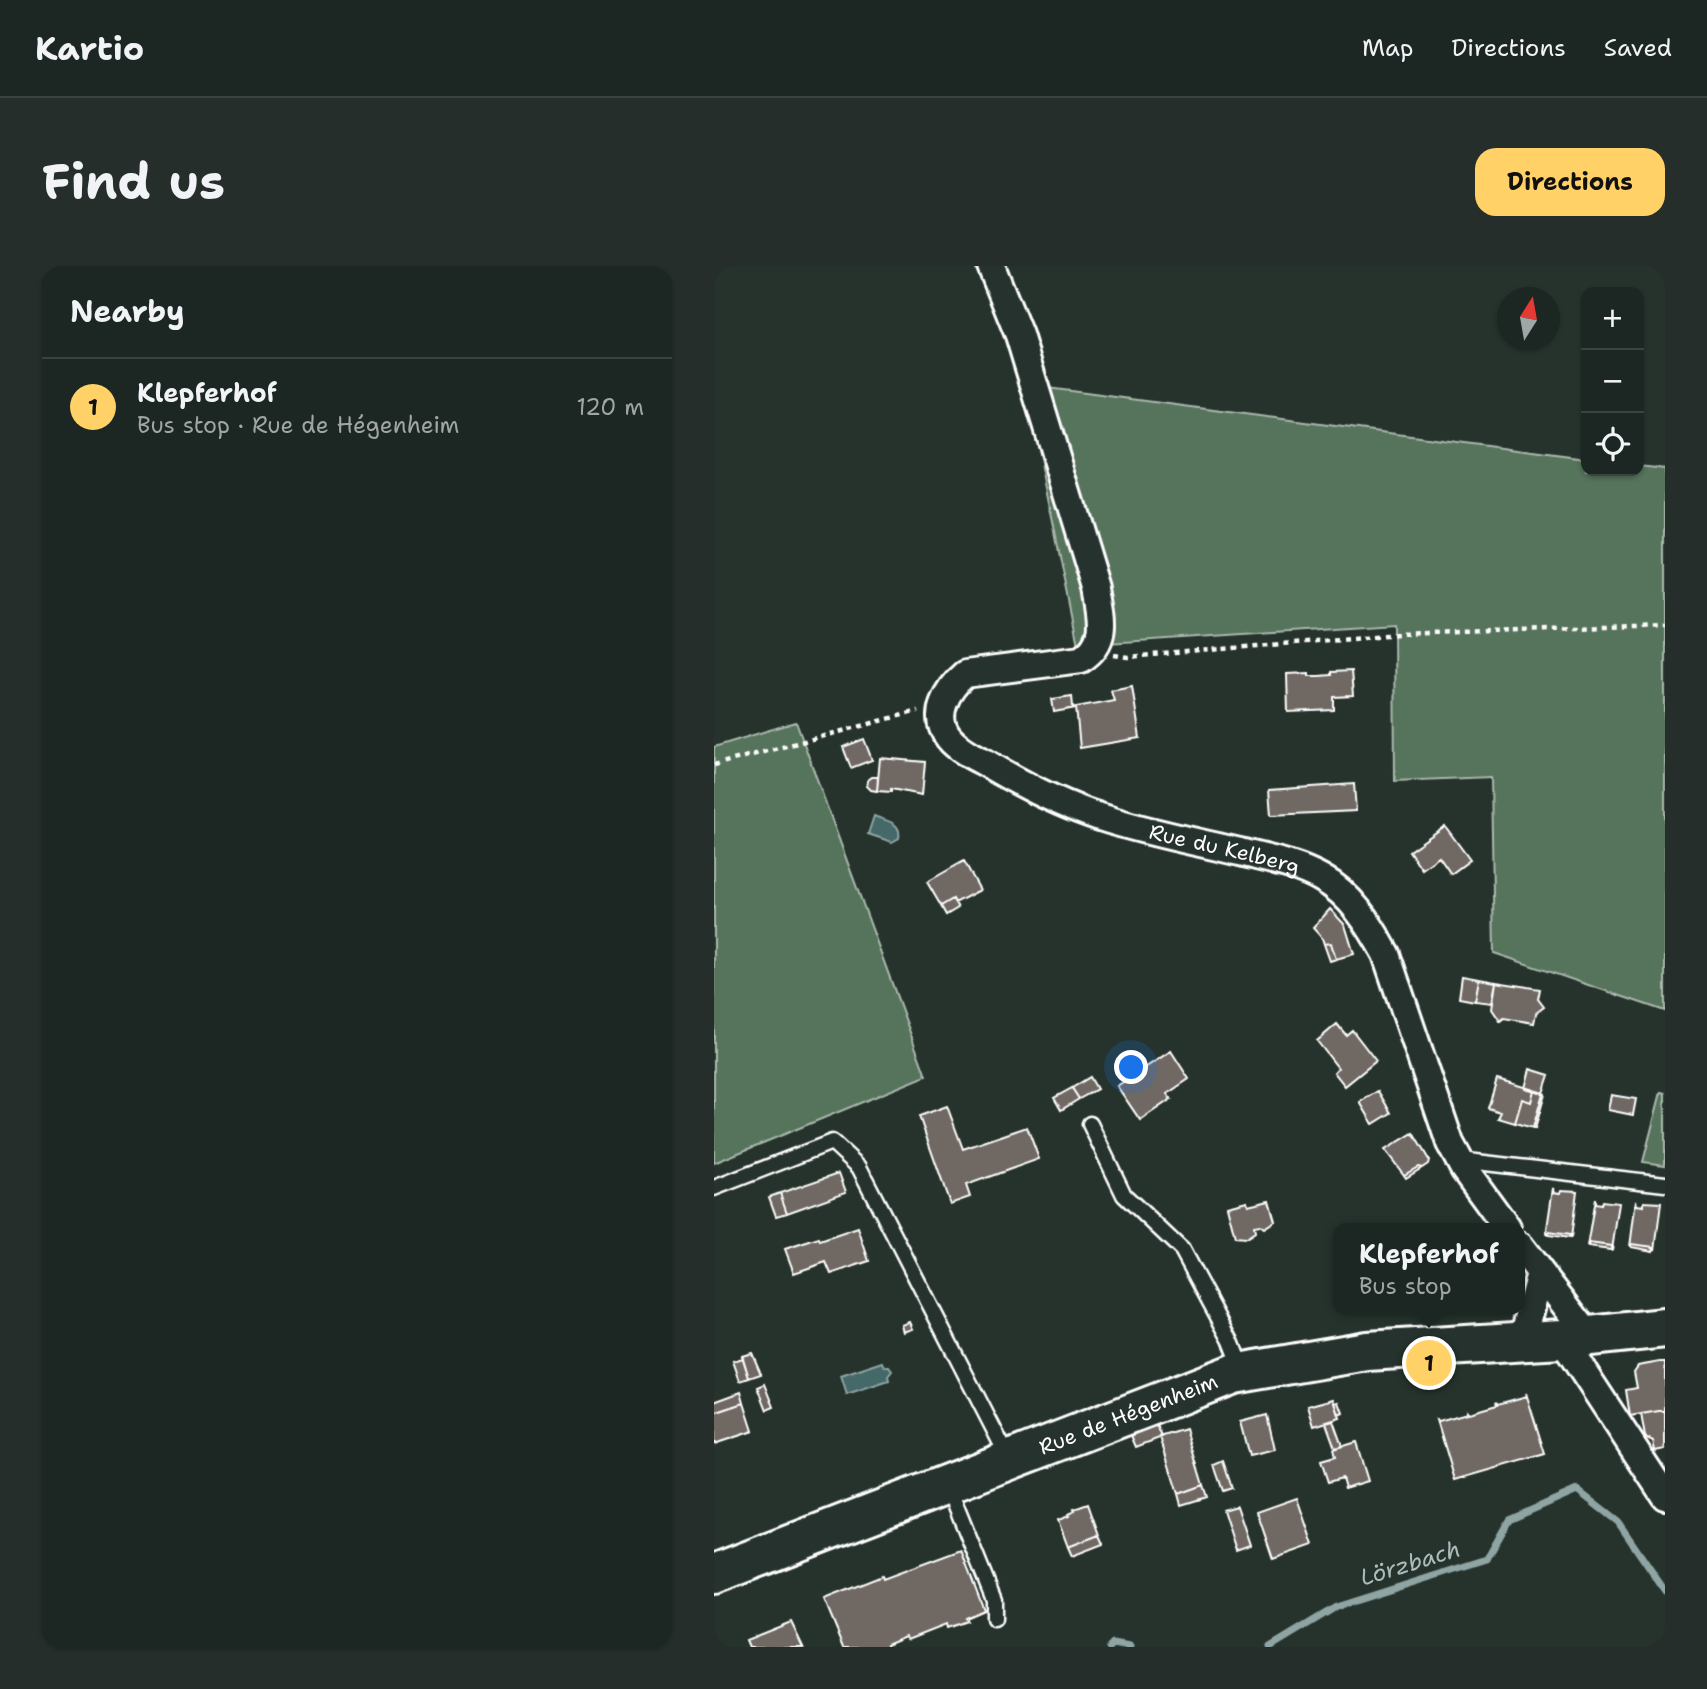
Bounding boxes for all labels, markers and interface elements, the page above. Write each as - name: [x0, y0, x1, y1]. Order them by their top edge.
- text: Kartio: [35, 26, 144, 71]
- text: Map: [1362, 32, 1413, 64]
- text: Directions: [1451, 32, 1566, 64]
- text: Saved: [1604, 32, 1672, 64]
- button: Directions: [1475, 148, 1665, 216]
- text: Find us: [42, 149, 225, 215]
- north arrow: [1497, 287, 1560, 350]
- map controls: [1581, 287, 1644, 476]
- button: +: [1581, 287, 1644, 350]
- text: Nearby: [70, 291, 185, 332]
- button: −: [1581, 350, 1644, 413]
- text: Klepferhof: [137, 375, 277, 410]
- text: 1: [88, 392, 98, 422]
- text: 120 m: [576, 392, 644, 422]
- text: Bus stop · Rue de Hégenheim: [137, 410, 459, 440]
- button: locate: [1581, 413, 1644, 476]
- street label: Rue du Kelberg: [1146, 818, 1303, 881]
- your location: [1114, 1050, 1148, 1084]
- popup: [1333, 1223, 1525, 1314]
- text: Klepferhof: [1359, 1236, 1499, 1271]
- text: Bus stop: [1359, 1271, 1452, 1301]
- pin: 1: [1406, 1337, 1452, 1389]
- street label: Rue de Hégenheim: [1035, 1367, 1222, 1461]
- water label: Lörzbach: [1356, 1534, 1464, 1592]

